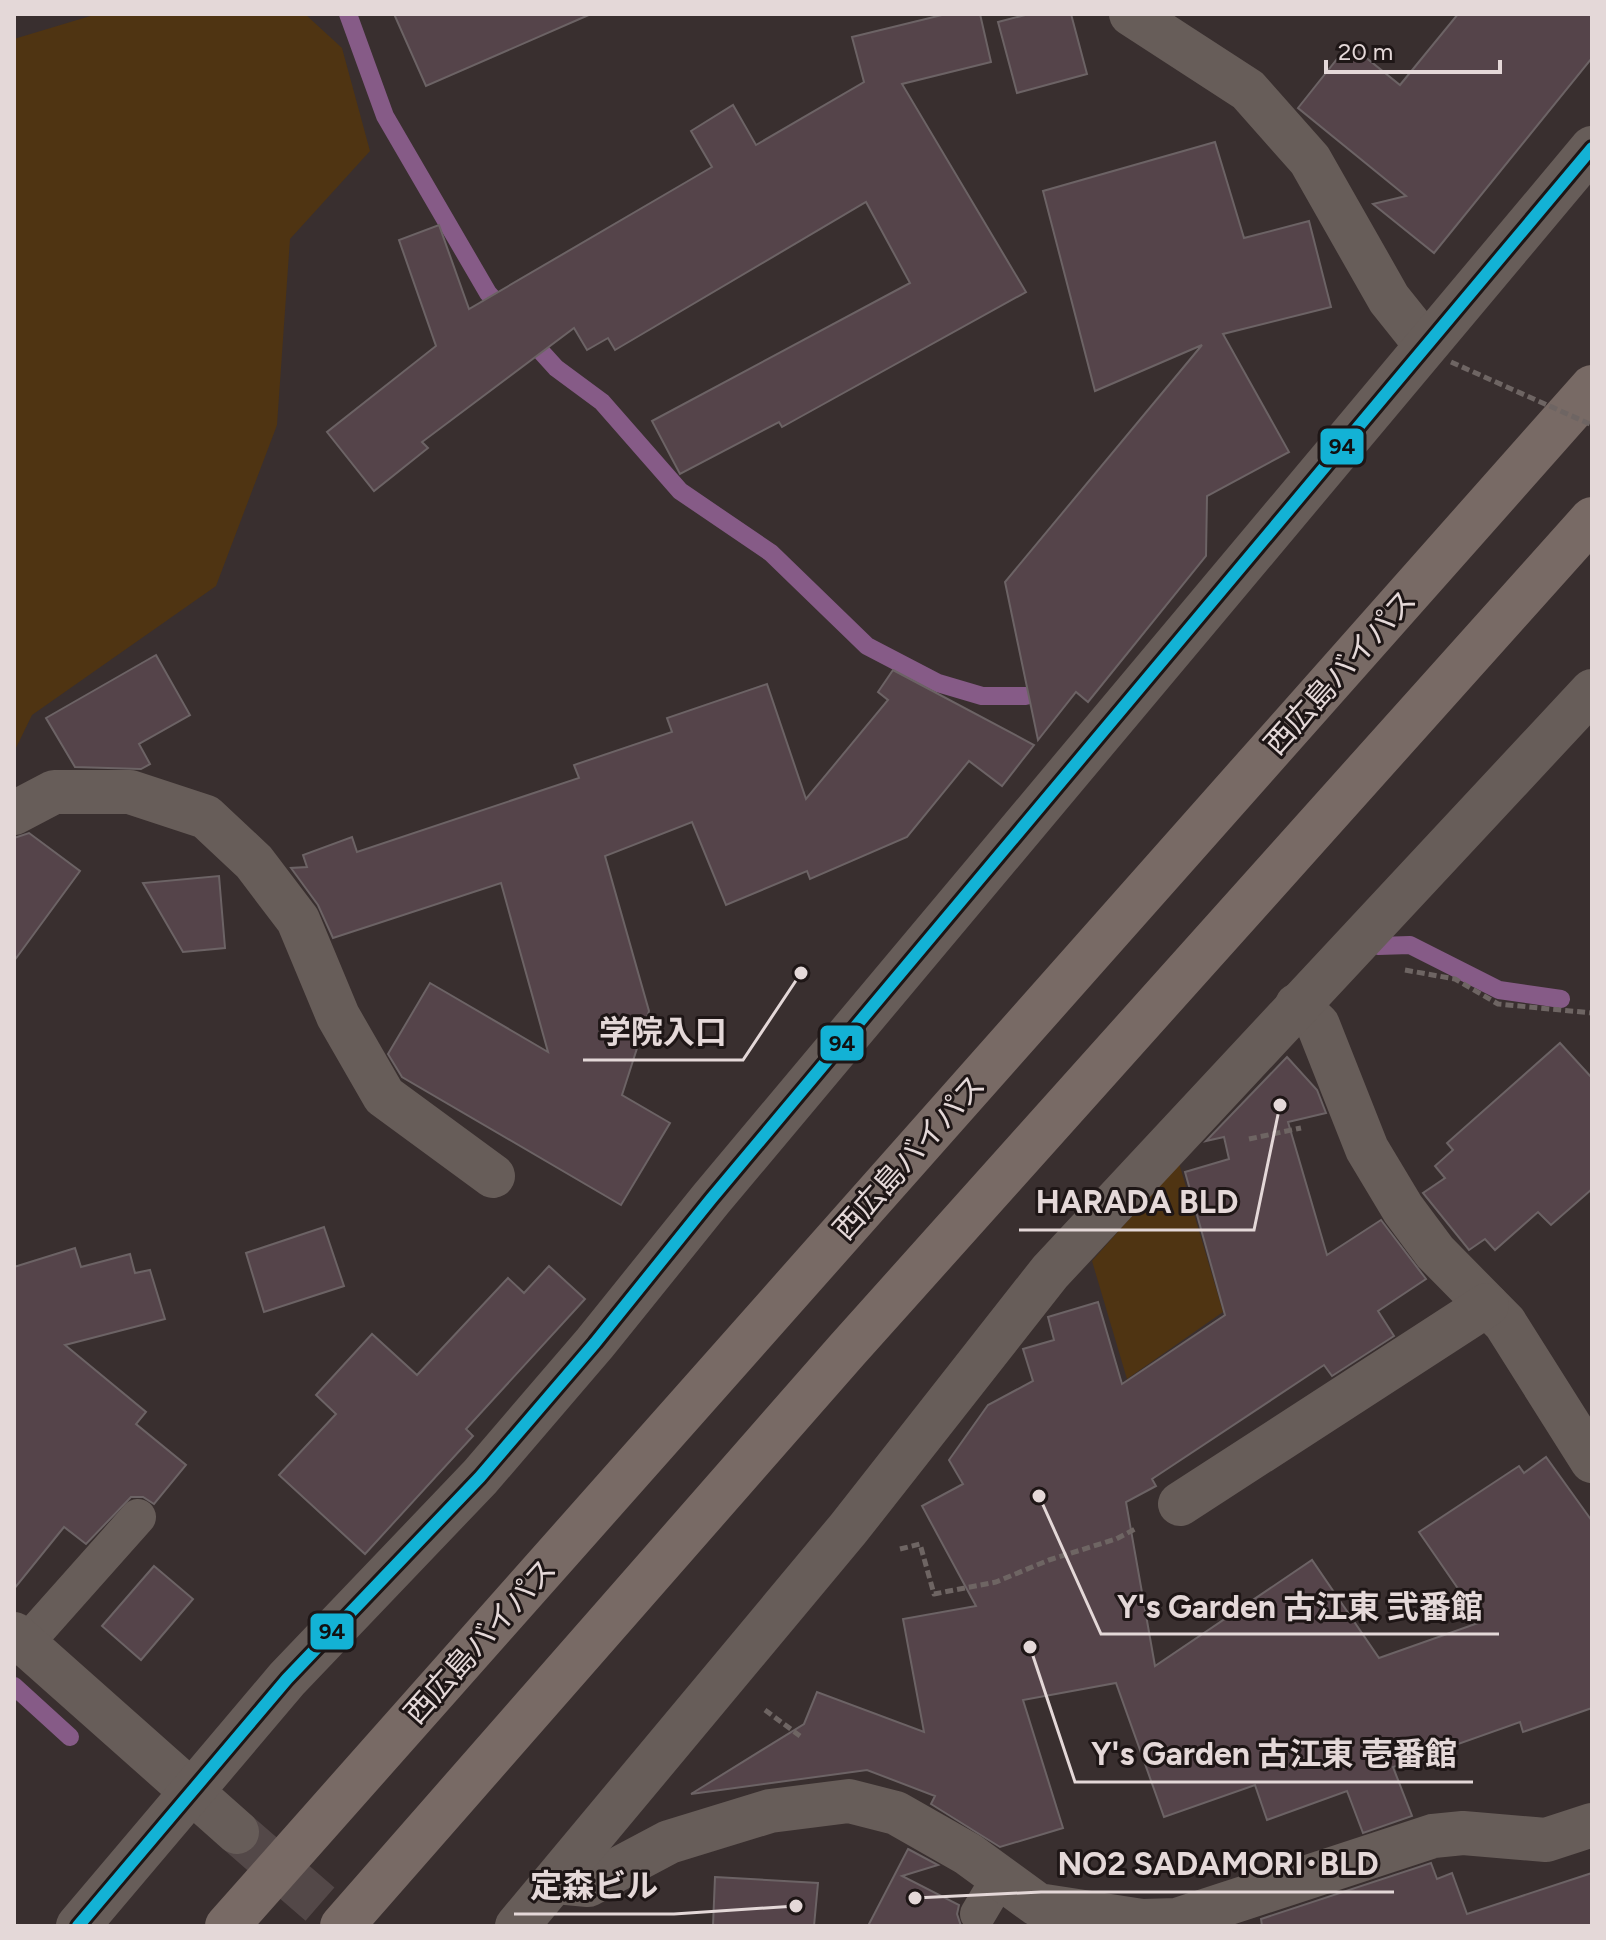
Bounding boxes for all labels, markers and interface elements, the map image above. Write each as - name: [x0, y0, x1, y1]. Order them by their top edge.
- scale bar: [1326, 24, 1500, 74]
- text: 20 m: [1338, 37, 1393, 66]
- line badge: 94: [1319, 427, 1365, 466]
- text: 94: [1329, 433, 1355, 460]
- street label: 西広島バイパス: [1256, 582, 1424, 762]
- callout: 学院入口: [583, 1004, 743, 1060]
- text: 学院入口: [599, 1013, 727, 1051]
- line badge: 94: [819, 1024, 865, 1062]
- text: 94: [829, 1030, 855, 1057]
- street label: 西広島バイパス: [825, 1067, 993, 1247]
- callout: HARADA BLD: [1019, 1174, 1254, 1230]
- text: HARADA BLD: [1036, 1183, 1238, 1221]
- street label: 西広島バイパス: [396, 1551, 564, 1731]
- callout: Y's Garden 古江東 弐番館: [1101, 1578, 1499, 1634]
- text: Y's Garden 古江東 弐番館: [1117, 1588, 1483, 1626]
- line badge: 94: [309, 1612, 355, 1651]
- text: 94: [319, 1618, 345, 1645]
- callout: Y's Garden 古江東 壱番館: [1075, 1726, 1473, 1782]
- text: Y's Garden 古江東 壱番館: [1091, 1735, 1457, 1773]
- callout: NO2 SADAMORI･BLD: [1041, 1836, 1394, 1892]
- text: NO2 SADAMORI･BLD: [1057, 1845, 1379, 1883]
- callout: 定森ビル: [514, 1858, 674, 1914]
- text: 定森ビル: [530, 1867, 658, 1905]

